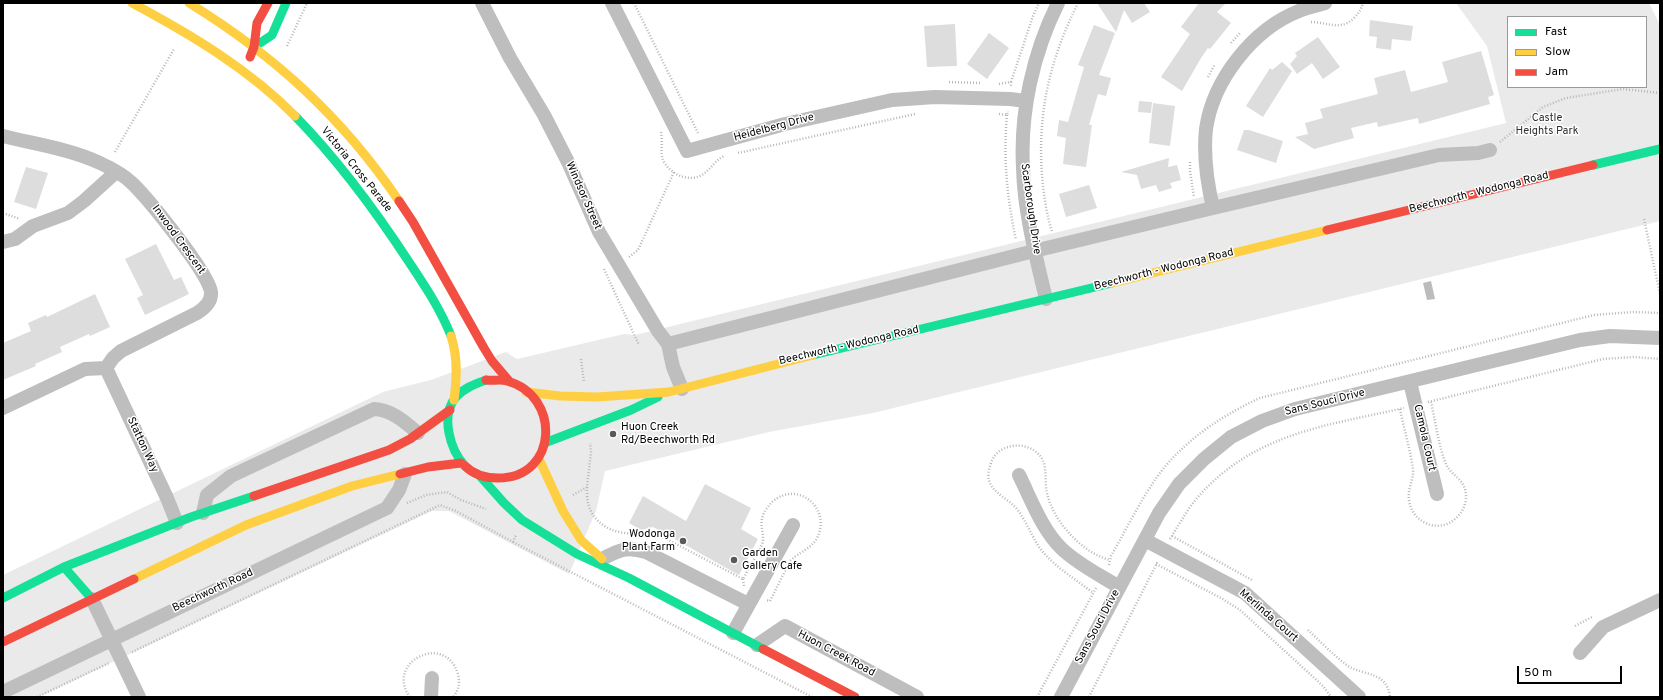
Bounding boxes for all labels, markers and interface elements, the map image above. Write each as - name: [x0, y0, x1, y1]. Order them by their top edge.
- legend: [1507, 16, 1647, 88]
- text: Fast: [1545, 24, 1567, 40]
- text: Slow: [1545, 44, 1571, 60]
- text: Jam: [1545, 64, 1568, 80]
- street label: Heidelberg Drive: [732, 111, 816, 145]
- park label: Castle Heights Park: [1515, 112, 1579, 138]
- street label: Victoria Cross Parade: [318, 125, 394, 215]
- street label: Windsor Street: [562, 160, 604, 232]
- street label: Scarborough Drive: [1017, 163, 1043, 255]
- street label: Beechworth - Wodonga Road: [1408, 169, 1550, 217]
- street label: Inwood Crescent: [149, 203, 207, 277]
- street label: Beechworth - Wodonga Road: [1093, 246, 1235, 294]
- street label: Beechworth - Wodonga Road: [778, 323, 920, 369]
- street label: Sans Souci Drive: [1284, 387, 1366, 419]
- street label: Camola Court: [1410, 403, 1438, 473]
- street label: Statton Way: [123, 415, 161, 475]
- place label: Huon Creek Rd/Beechworth Rd: [621, 421, 715, 447]
- marker: Huon Creek Rd/Beechworth Rd: [608, 429, 618, 439]
- place label: Wodonga Plant Farm: [622, 528, 675, 554]
- marker: Wodonga Plant Farm: [678, 536, 688, 546]
- place label: Garden Gallery Cafe: [742, 547, 802, 573]
- marker: Garden Gallery Cafe: [729, 555, 739, 565]
- street label: Beechworth Road: [171, 567, 255, 615]
- street label: Merlinda Court: [1236, 587, 1300, 645]
- street label: Sans Souci Drive: [1073, 588, 1123, 666]
- street label: Huon Creek Road: [795, 628, 877, 680]
- scale bar: [1519, 658, 1624, 684]
- text: 50 m: [1524, 665, 1552, 681]

